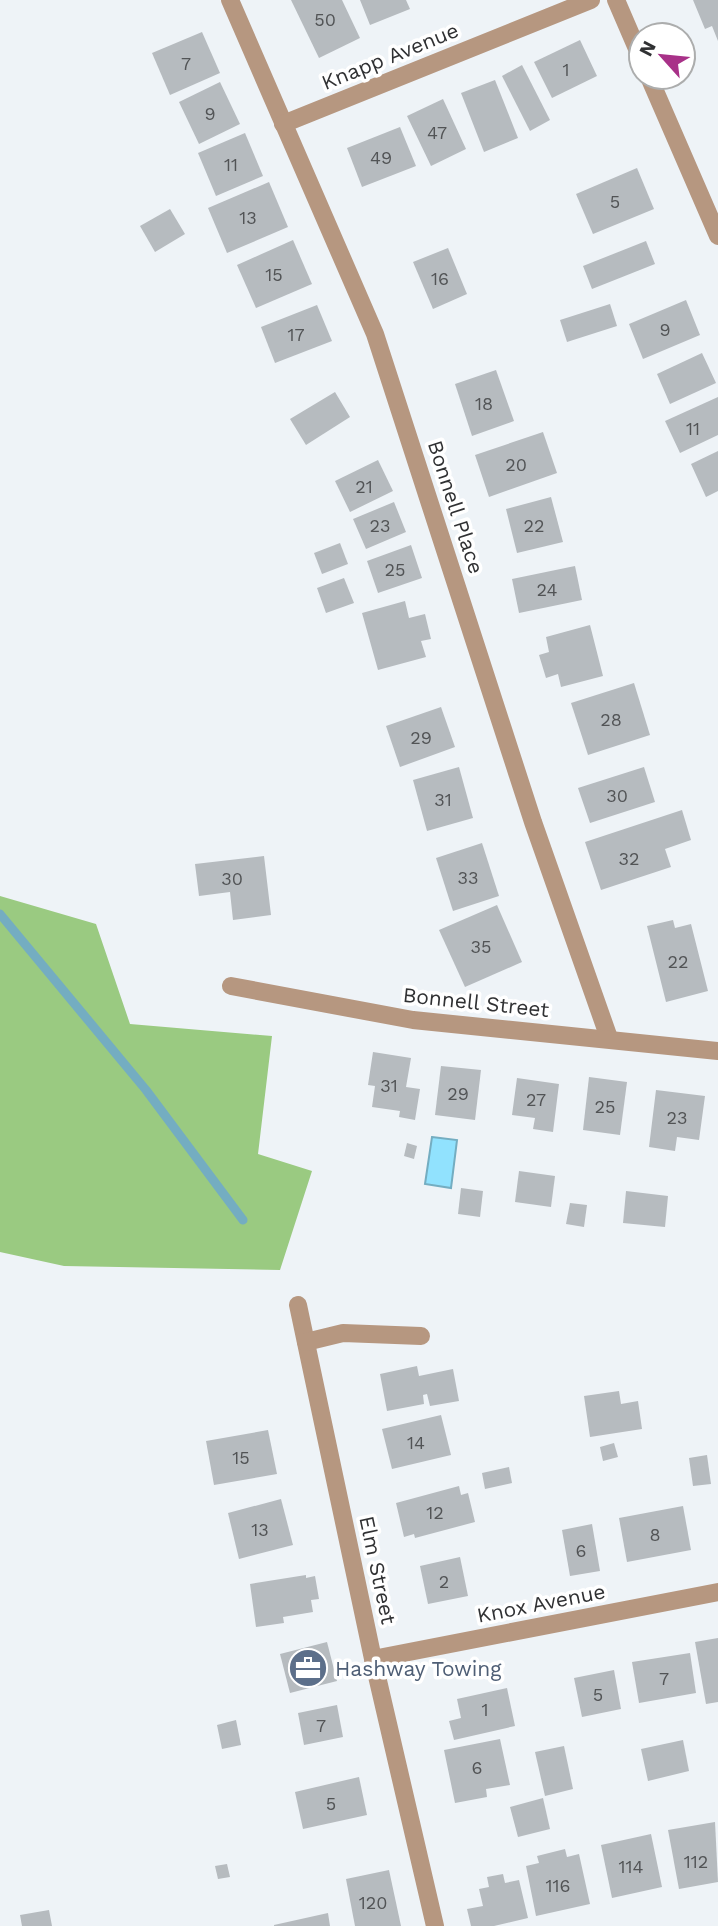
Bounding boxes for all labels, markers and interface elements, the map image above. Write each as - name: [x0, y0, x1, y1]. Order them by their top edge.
- house number: 50: [314, 9, 336, 30]
- street label: Knapp Avenue: [318, 17, 462, 95]
- north arrow: [627, 21, 697, 91]
- text: N: [634, 37, 661, 60]
- house number: 7: [181, 53, 191, 74]
- house number: 1: [562, 59, 570, 80]
- house number: 9: [204, 103, 216, 124]
- house number: 47: [427, 122, 447, 143]
- house number: 49: [370, 147, 392, 168]
- house number: 11: [224, 154, 238, 175]
- house number: 5: [610, 191, 620, 212]
- house number: 13: [239, 207, 257, 228]
- house number: 15: [265, 264, 283, 285]
- house number: 16: [431, 268, 449, 289]
- house number: 9: [659, 319, 671, 340]
- house number: 17: [287, 324, 305, 345]
- house number: 18: [475, 393, 493, 414]
- house number: 11: [686, 418, 700, 439]
- street label: Bonnell Place: [423, 437, 489, 577]
- house number: 20: [505, 454, 527, 475]
- house number: 21: [355, 476, 373, 497]
- house number: 23: [370, 515, 391, 536]
- house number: 22: [524, 515, 545, 536]
- house number: 25: [385, 559, 405, 580]
- house number: 24: [537, 579, 557, 600]
- house number: 28: [600, 709, 622, 730]
- house number: 29: [410, 727, 432, 748]
- house number: 30: [606, 785, 628, 806]
- house number: 31: [434, 789, 452, 810]
- house number: 32: [619, 848, 640, 869]
- house number: 33: [458, 867, 479, 888]
- house number: 30: [221, 868, 243, 889]
- house number: 35: [471, 936, 491, 957]
- house number: 22: [668, 951, 689, 972]
- street label: Bonnell Street: [402, 982, 551, 1022]
- house number: 31: [380, 1075, 398, 1096]
- house number: 29: [447, 1083, 469, 1104]
- house number: 27: [526, 1089, 546, 1110]
- house number: 25: [595, 1096, 615, 1117]
- house number: 23: [667, 1107, 688, 1128]
- house number: 14: [407, 1432, 425, 1453]
- house number: 15: [232, 1447, 250, 1468]
- house number: 12: [426, 1502, 444, 1523]
- street label: Elm Street: [354, 1513, 402, 1627]
- house number: 13: [251, 1519, 269, 1540]
- house number: 8: [649, 1524, 661, 1545]
- house number: 6: [576, 1540, 586, 1561]
- house number: 2: [439, 1571, 449, 1592]
- street label: Knox Avenue: [475, 1578, 607, 1628]
- office icon: Hashway Towing: [287, 1647, 329, 1689]
- place label: Hashway Towing: [335, 1656, 502, 1681]
- house number: 7: [659, 1668, 669, 1689]
- house number: 5: [593, 1684, 603, 1705]
- house number: 1: [481, 1699, 489, 1720]
- house number: 7: [316, 1715, 326, 1736]
- house number: 6: [472, 1757, 482, 1778]
- house number: 5: [326, 1793, 336, 1814]
- house number: 112: [684, 1851, 708, 1872]
- house number: 114: [618, 1856, 644, 1877]
- house number: 116: [546, 1875, 570, 1896]
- house number: 120: [359, 1892, 387, 1913]

